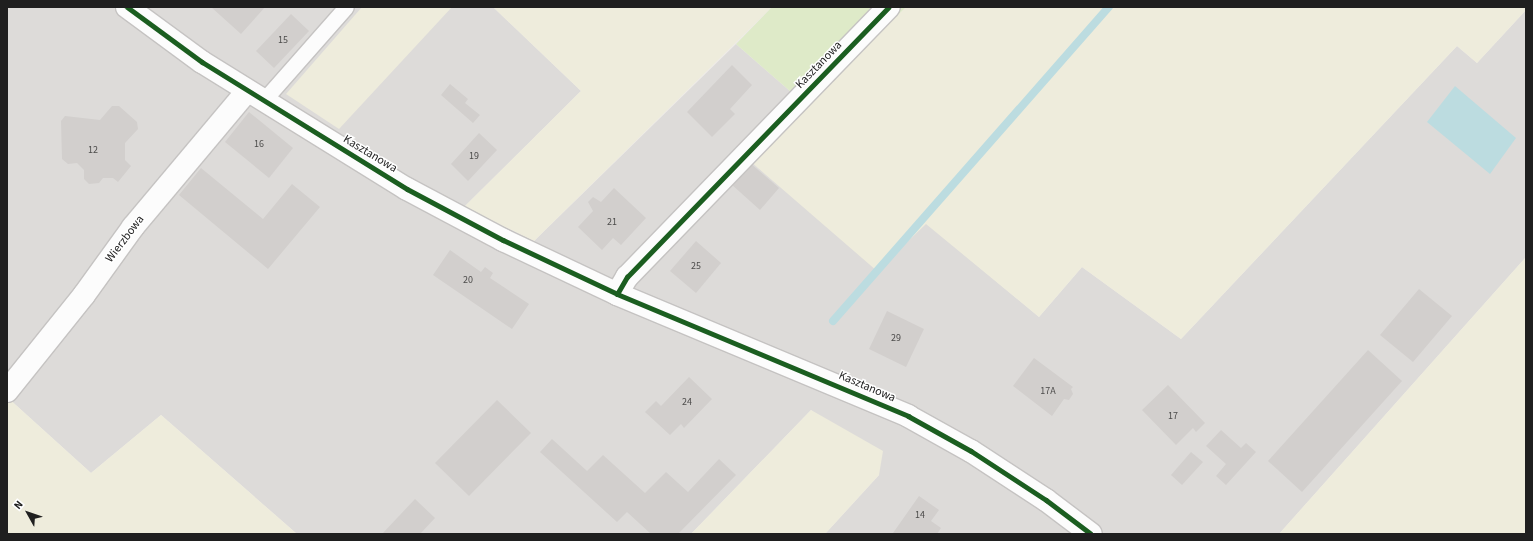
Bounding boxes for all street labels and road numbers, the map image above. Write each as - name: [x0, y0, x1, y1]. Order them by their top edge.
- street label: Kasztanowa: [793, 38, 845, 92]
- street label: Kasztanowa: [340, 132, 400, 176]
- street label: Wierzbowa: [103, 213, 147, 265]
- street label: Kasztanowa: [836, 369, 898, 405]

